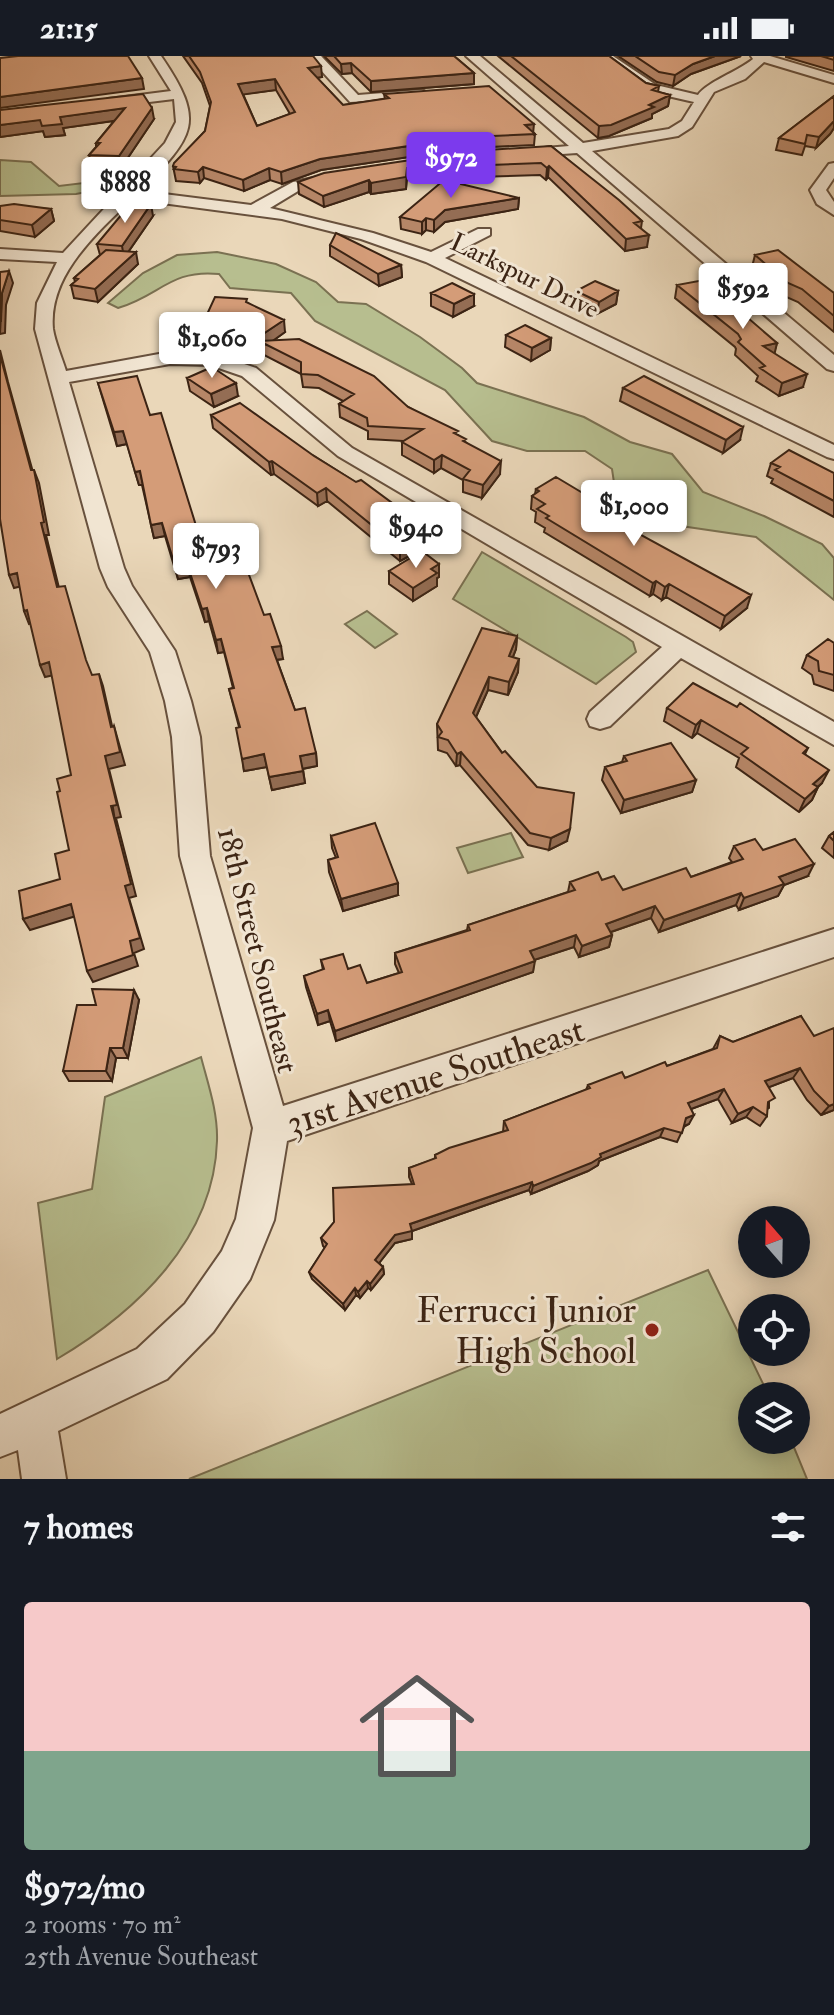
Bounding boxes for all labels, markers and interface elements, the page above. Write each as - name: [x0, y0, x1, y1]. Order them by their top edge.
- text: 21:15: [40, 10, 97, 47]
- pin: $972: [404, 132, 498, 200]
- text: $972: [424, 142, 478, 174]
- pin: $888: [78, 157, 172, 225]
- text: $888: [99, 167, 151, 199]
- street label: Larkspur Drive: [445, 226, 604, 327]
- pin: $592: [696, 263, 790, 331]
- text: $592: [717, 273, 769, 305]
- pin: $1,060: [147, 312, 277, 380]
- text: $1,060: [177, 322, 247, 354]
- pin: $1,000: [569, 480, 699, 548]
- text: $1,000: [599, 490, 669, 522]
- pin: $940: [369, 502, 463, 570]
- text: $940: [388, 512, 444, 544]
- pin: $793: [169, 523, 263, 591]
- text: $793: [191, 533, 241, 565]
- street label: 18th Street Southeast: [209, 823, 306, 1077]
- street label: 31st Avenue Southeast: [281, 1007, 590, 1146]
- north arrow: [738, 1206, 810, 1278]
- map controls: [738, 1206, 810, 1454]
- place label: Ferrucci Junior High School: [417, 1288, 637, 1374]
- button: locate: [738, 1294, 810, 1366]
- marker: Ferrucci Junior High School: [643, 1321, 661, 1339]
- button: layers: [738, 1382, 810, 1454]
- icon: filters: [766, 1505, 810, 1549]
- text: 7 homes: [24, 1506, 133, 1549]
- icon: home: [345, 1654, 489, 1798]
- text: $972/mo: [24, 1866, 145, 1909]
- text: 2 rooms · 70 m²: [24, 1909, 181, 1941]
- text: 25th Avenue Southeast: [24, 1941, 258, 1973]

